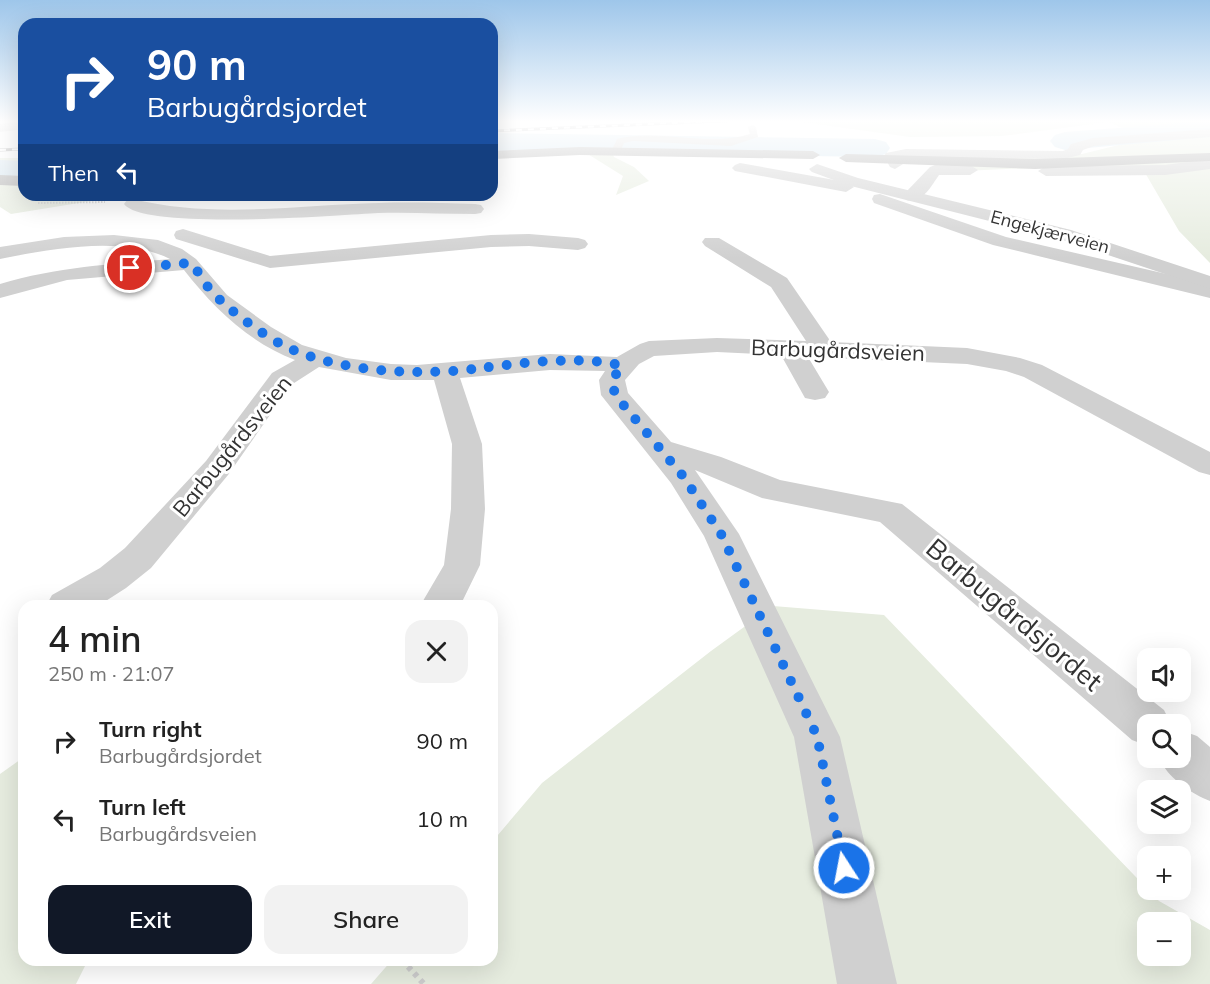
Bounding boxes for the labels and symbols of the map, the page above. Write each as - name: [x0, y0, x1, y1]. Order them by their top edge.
- street label: Engekjærveien: [988, 205, 1112, 258]
- pin: [104, 242, 155, 293]
- street label: Barbugårdsveien: [751, 333, 925, 367]
- street label: Barbugårdsveien: [166, 370, 298, 522]
- street label: Barbugårdsjordet: [920, 531, 1110, 698]
- position arrow: [812, 836, 876, 900]

